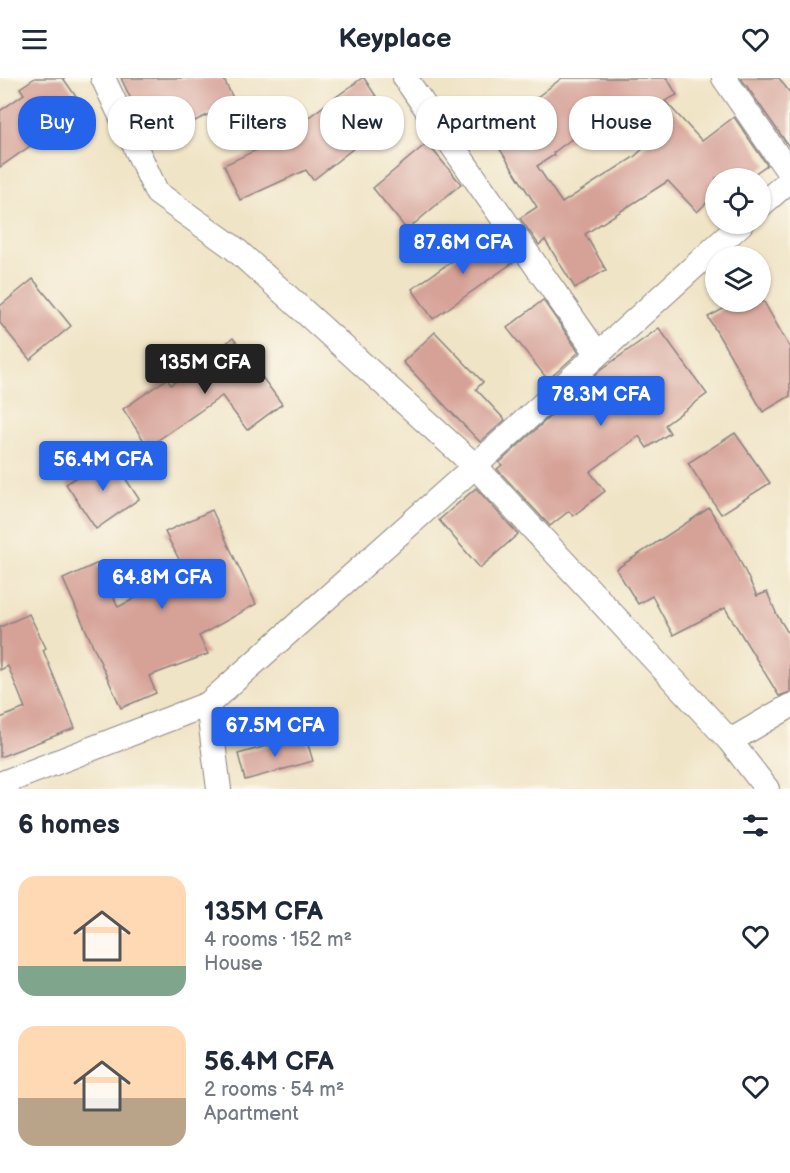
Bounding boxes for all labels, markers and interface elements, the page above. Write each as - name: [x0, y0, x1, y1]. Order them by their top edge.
- icon: menu: [18, 23, 51, 56]
- text: Keyplace: [338, 23, 452, 55]
- icon: heart: [739, 23, 772, 56]
- chip: Buy: [18, 96, 96, 150]
- chip: Rent: [108, 96, 195, 150]
- chip: Filters: [207, 96, 308, 150]
- chip: New: [320, 96, 404, 150]
- chip: Apartment: [416, 96, 557, 150]
- chip: House: [569, 96, 673, 150]
- map controls: [705, 168, 771, 312]
- button: locate: [705, 168, 771, 234]
- pin: 87.6M CFA: [394, 224, 532, 275]
- text: 87.6M CFA: [413, 231, 513, 255]
- button: layers: [705, 246, 771, 312]
- pin: 135M CFA: [143, 344, 267, 395]
- text: 135M CFA: [159, 351, 251, 375]
- pin: 78.3M CFA: [532, 376, 670, 427]
- text: 78.3M CFA: [552, 383, 651, 407]
- pin: 56.4M CFA: [34, 441, 172, 492]
- text: 56.4M CFA: [53, 448, 153, 472]
- pin: 64.8M CFA: [93, 559, 231, 610]
- text: 64.8M CFA: [112, 566, 212, 590]
- pin: 67.5M CFA: [206, 707, 344, 758]
- text: 67.5M CFA: [226, 714, 324, 738]
- icon: filters: [739, 809, 772, 842]
- text: 6 homes: [18, 810, 120, 841]
- text: 135M CFA: [204, 897, 323, 928]
- icon: home: [66, 900, 138, 972]
- icon: heart: [739, 920, 772, 953]
- text: 4 rooms · 152 m²: [204, 928, 352, 952]
- text: House: [204, 952, 263, 976]
- text: 56.4M CFA: [204, 1047, 334, 1078]
- icon: home: [66, 1050, 138, 1122]
- icon: heart: [739, 1070, 772, 1103]
- text: 2 rooms · 54 m²: [204, 1078, 344, 1102]
- text: Apartment: [204, 1102, 299, 1126]

